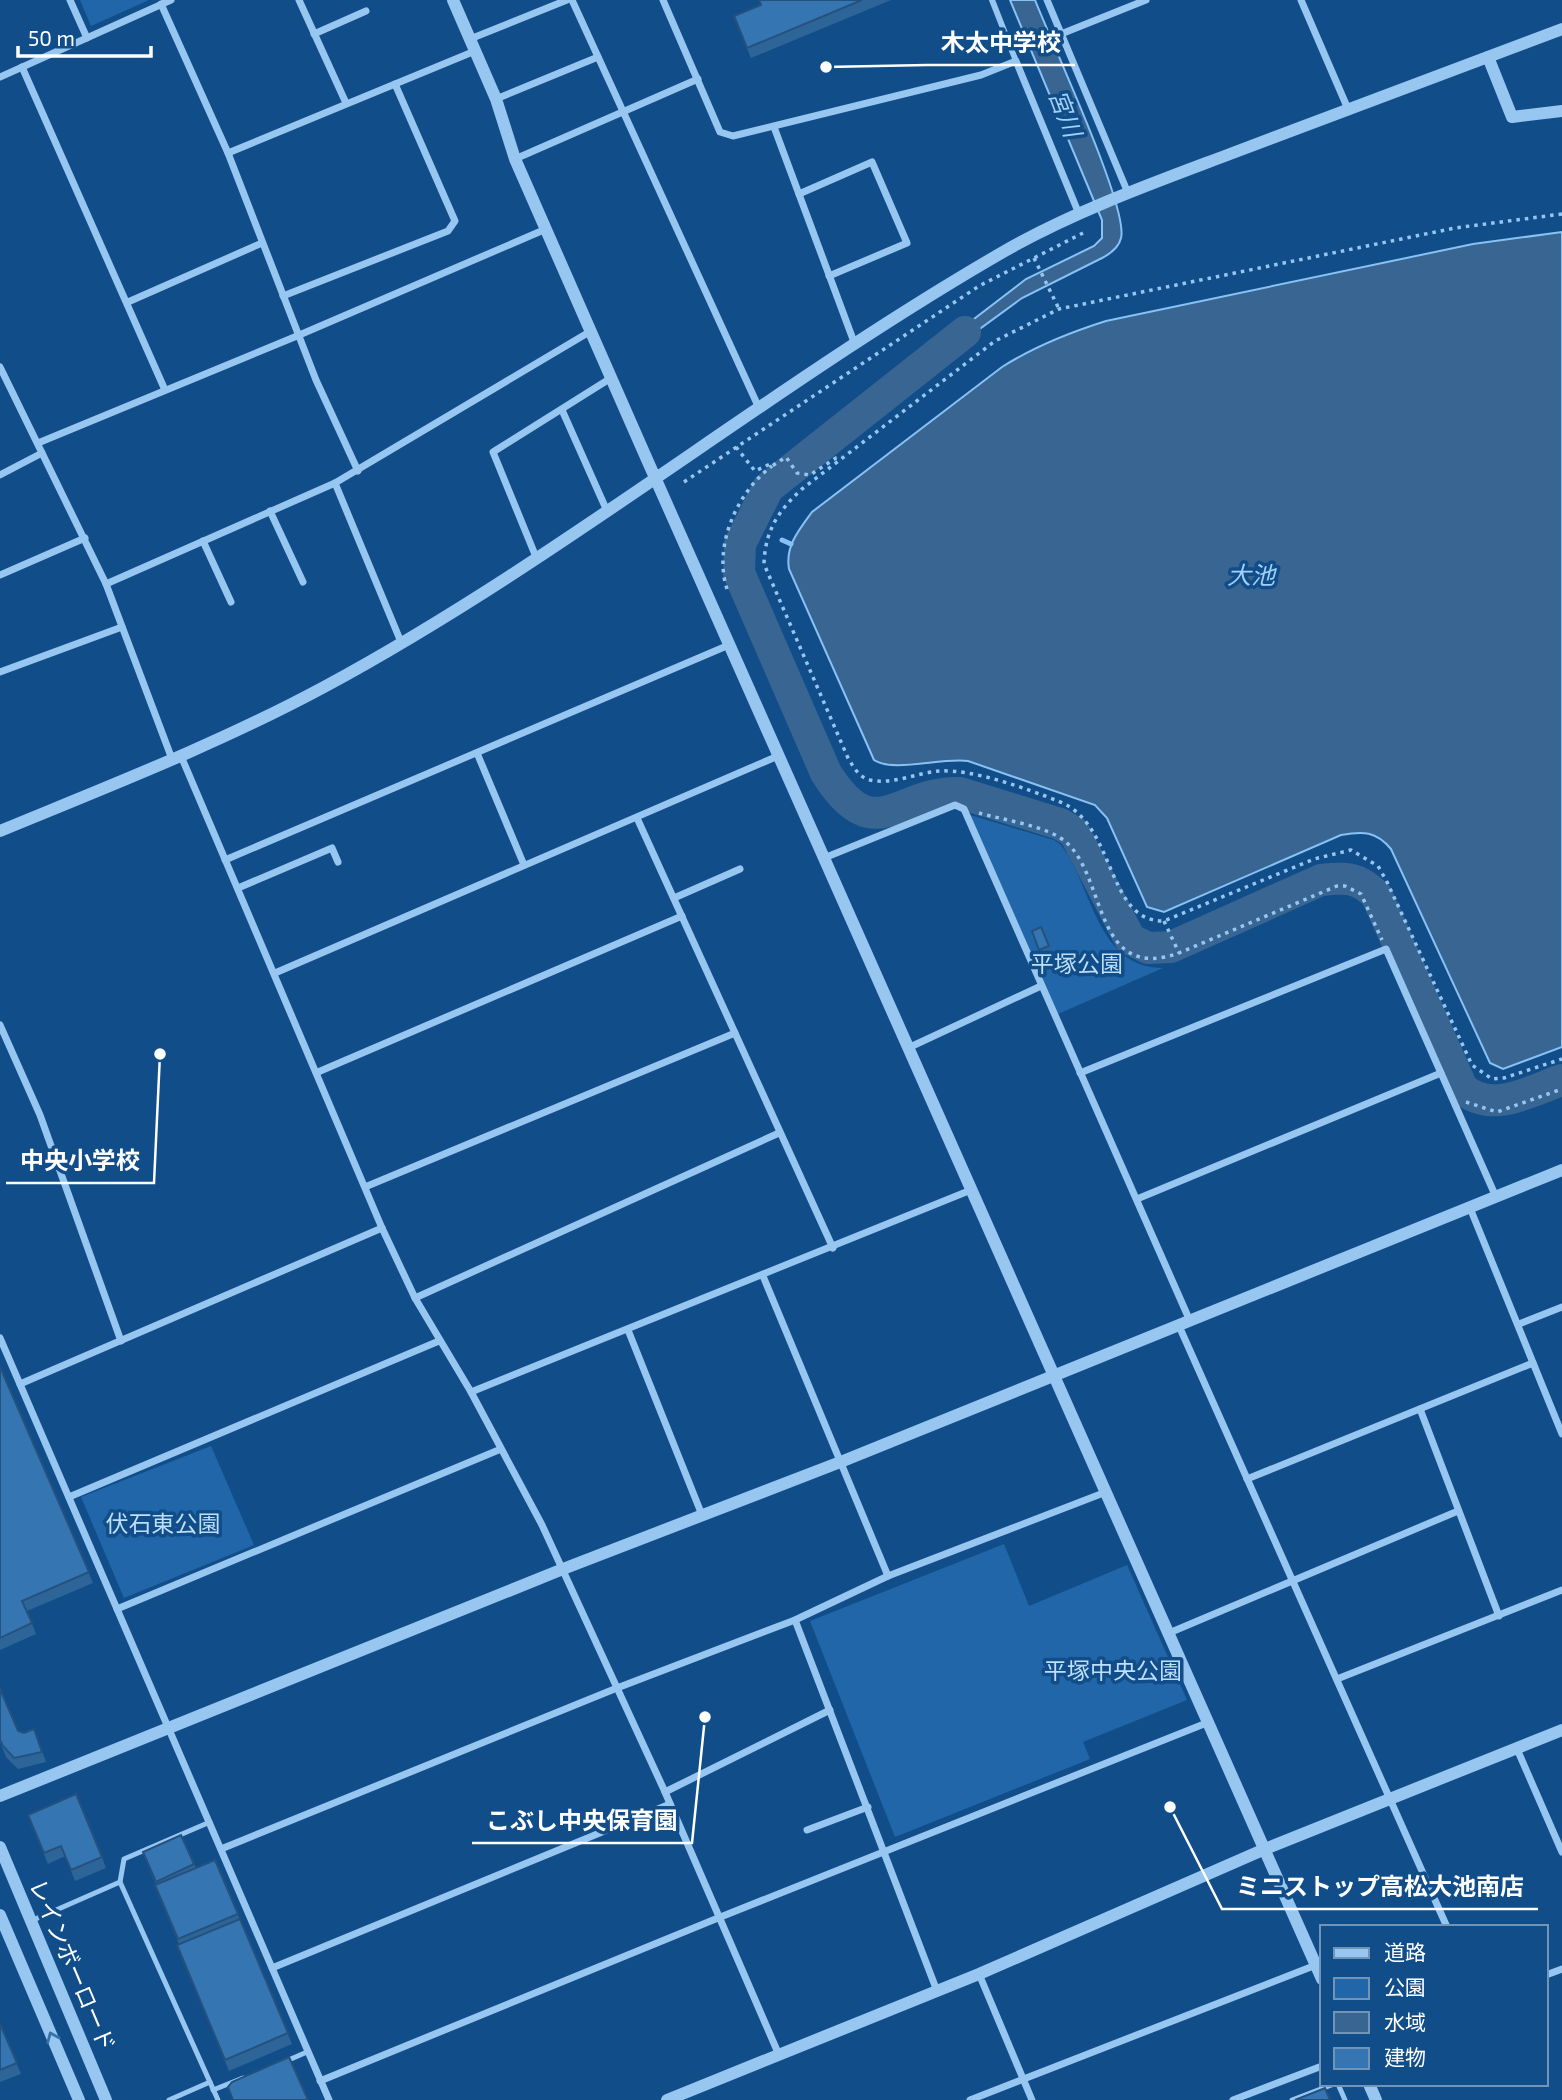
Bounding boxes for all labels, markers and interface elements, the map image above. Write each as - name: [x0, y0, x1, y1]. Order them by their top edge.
- scale bar: [18, 14, 150, 58]
- callout: 木太中学校: [927, 20, 1075, 65]
- text: 50 m: [28, 25, 75, 50]
- text: 木太中学校: [941, 27, 1061, 56]
- water label: 宮川: [1044, 85, 1089, 143]
- water label: 大池: [1227, 560, 1277, 589]
- park label: 平塚公園: [1031, 949, 1123, 977]
- callout: 中央小学校: [6, 1138, 154, 1183]
- text: 中央小学校: [20, 1145, 140, 1174]
- park label: 伏石東公園: [106, 1509, 221, 1537]
- park label: 平塚中央公園: [1044, 1656, 1182, 1684]
- callout: こぶし中央保育園: [472, 1798, 692, 1843]
- text: こぶし中央保育園: [486, 1805, 678, 1834]
- callout: ミニストップ高松大池南店: [1222, 1864, 1538, 1909]
- text: ミニストップ高松大池南店: [1236, 1871, 1524, 1900]
- street label: レインボーロード: [24, 1875, 122, 2055]
- legend: [1320, 1925, 1548, 2086]
- text: 道路: [1384, 1939, 1426, 1964]
- text: 公園: [1384, 1974, 1426, 1999]
- text: 水域: [1384, 2009, 1426, 2034]
- one-way arrow: [47, 2032, 61, 2044]
- text: 建物: [1384, 2044, 1426, 2069]

